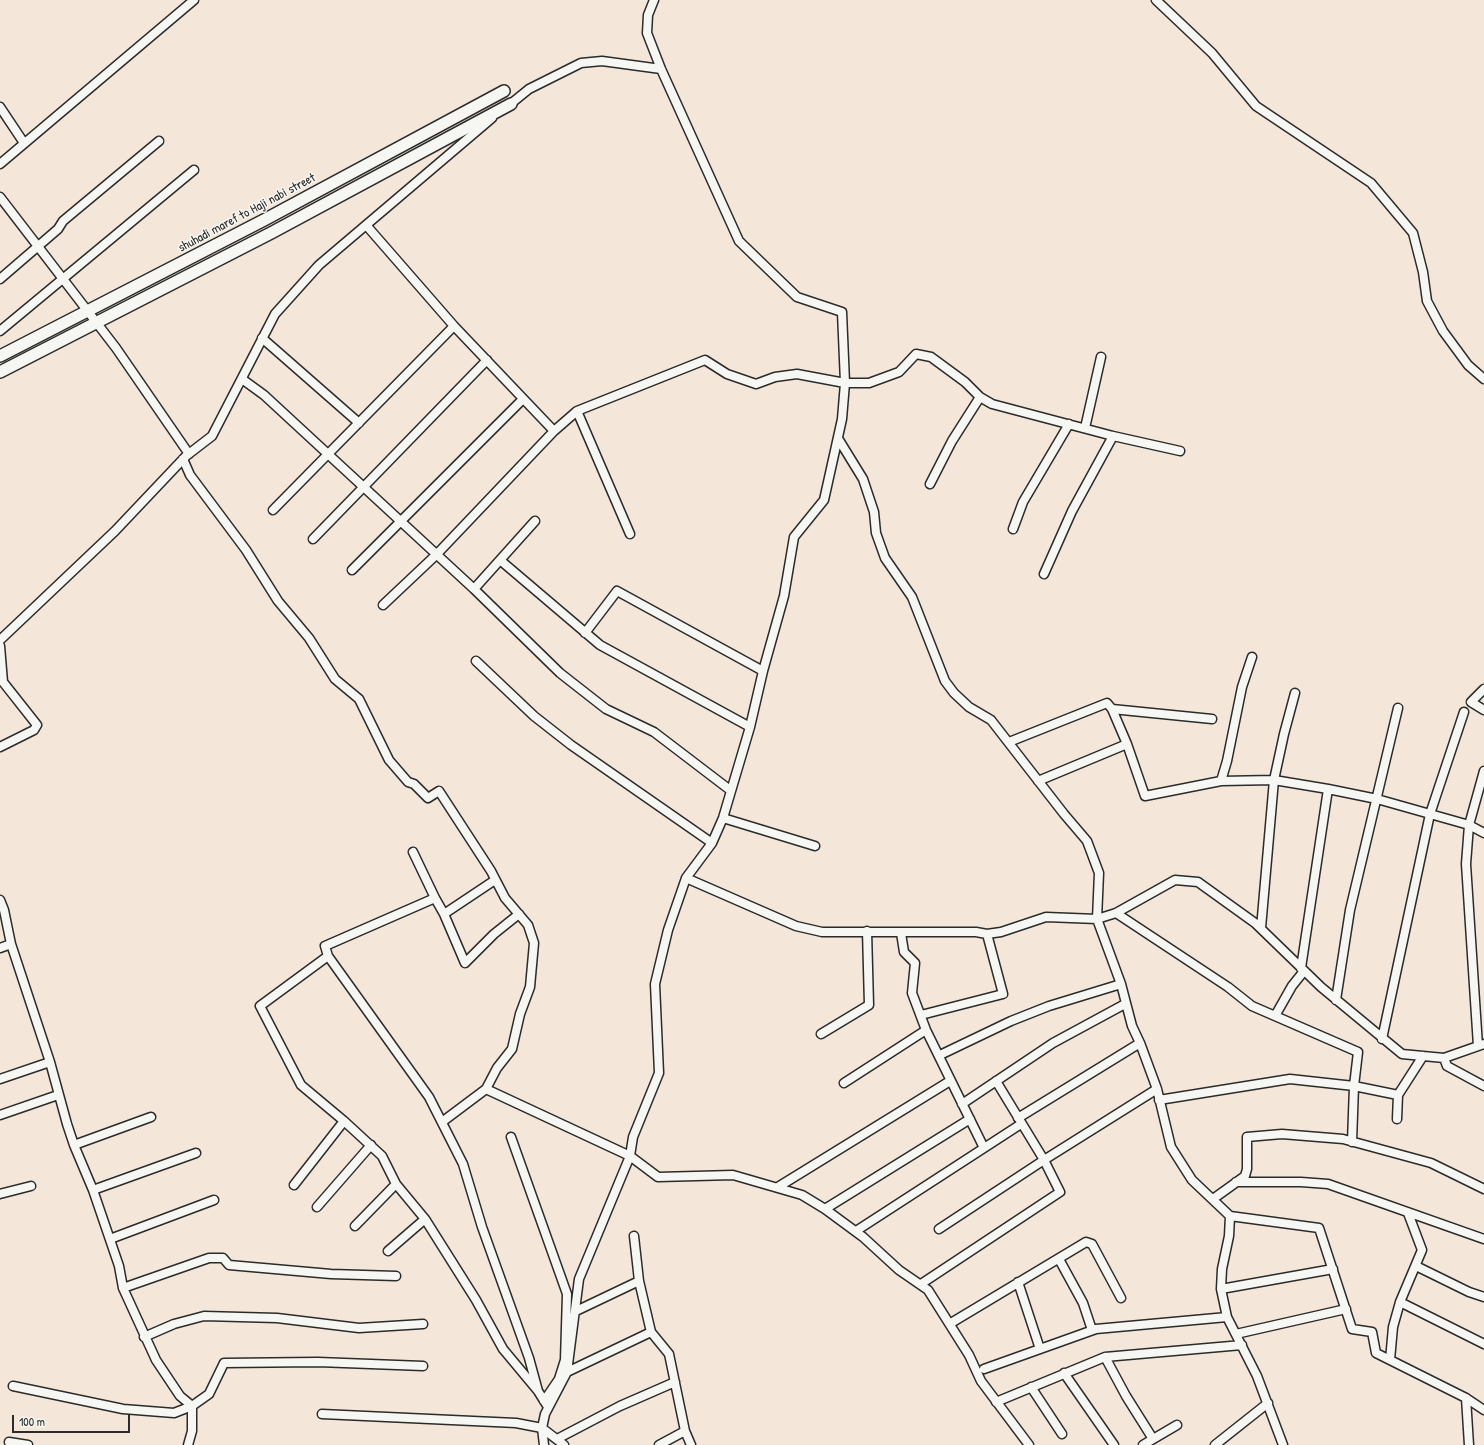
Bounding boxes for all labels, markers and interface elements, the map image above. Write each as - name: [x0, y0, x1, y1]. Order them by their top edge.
- street label: shuhadi maref to Haji nabi street: [176, 170, 318, 256]
- scale bar: [14, 1407, 132, 1433]
- text: 100 m: [19, 1413, 45, 1430]

